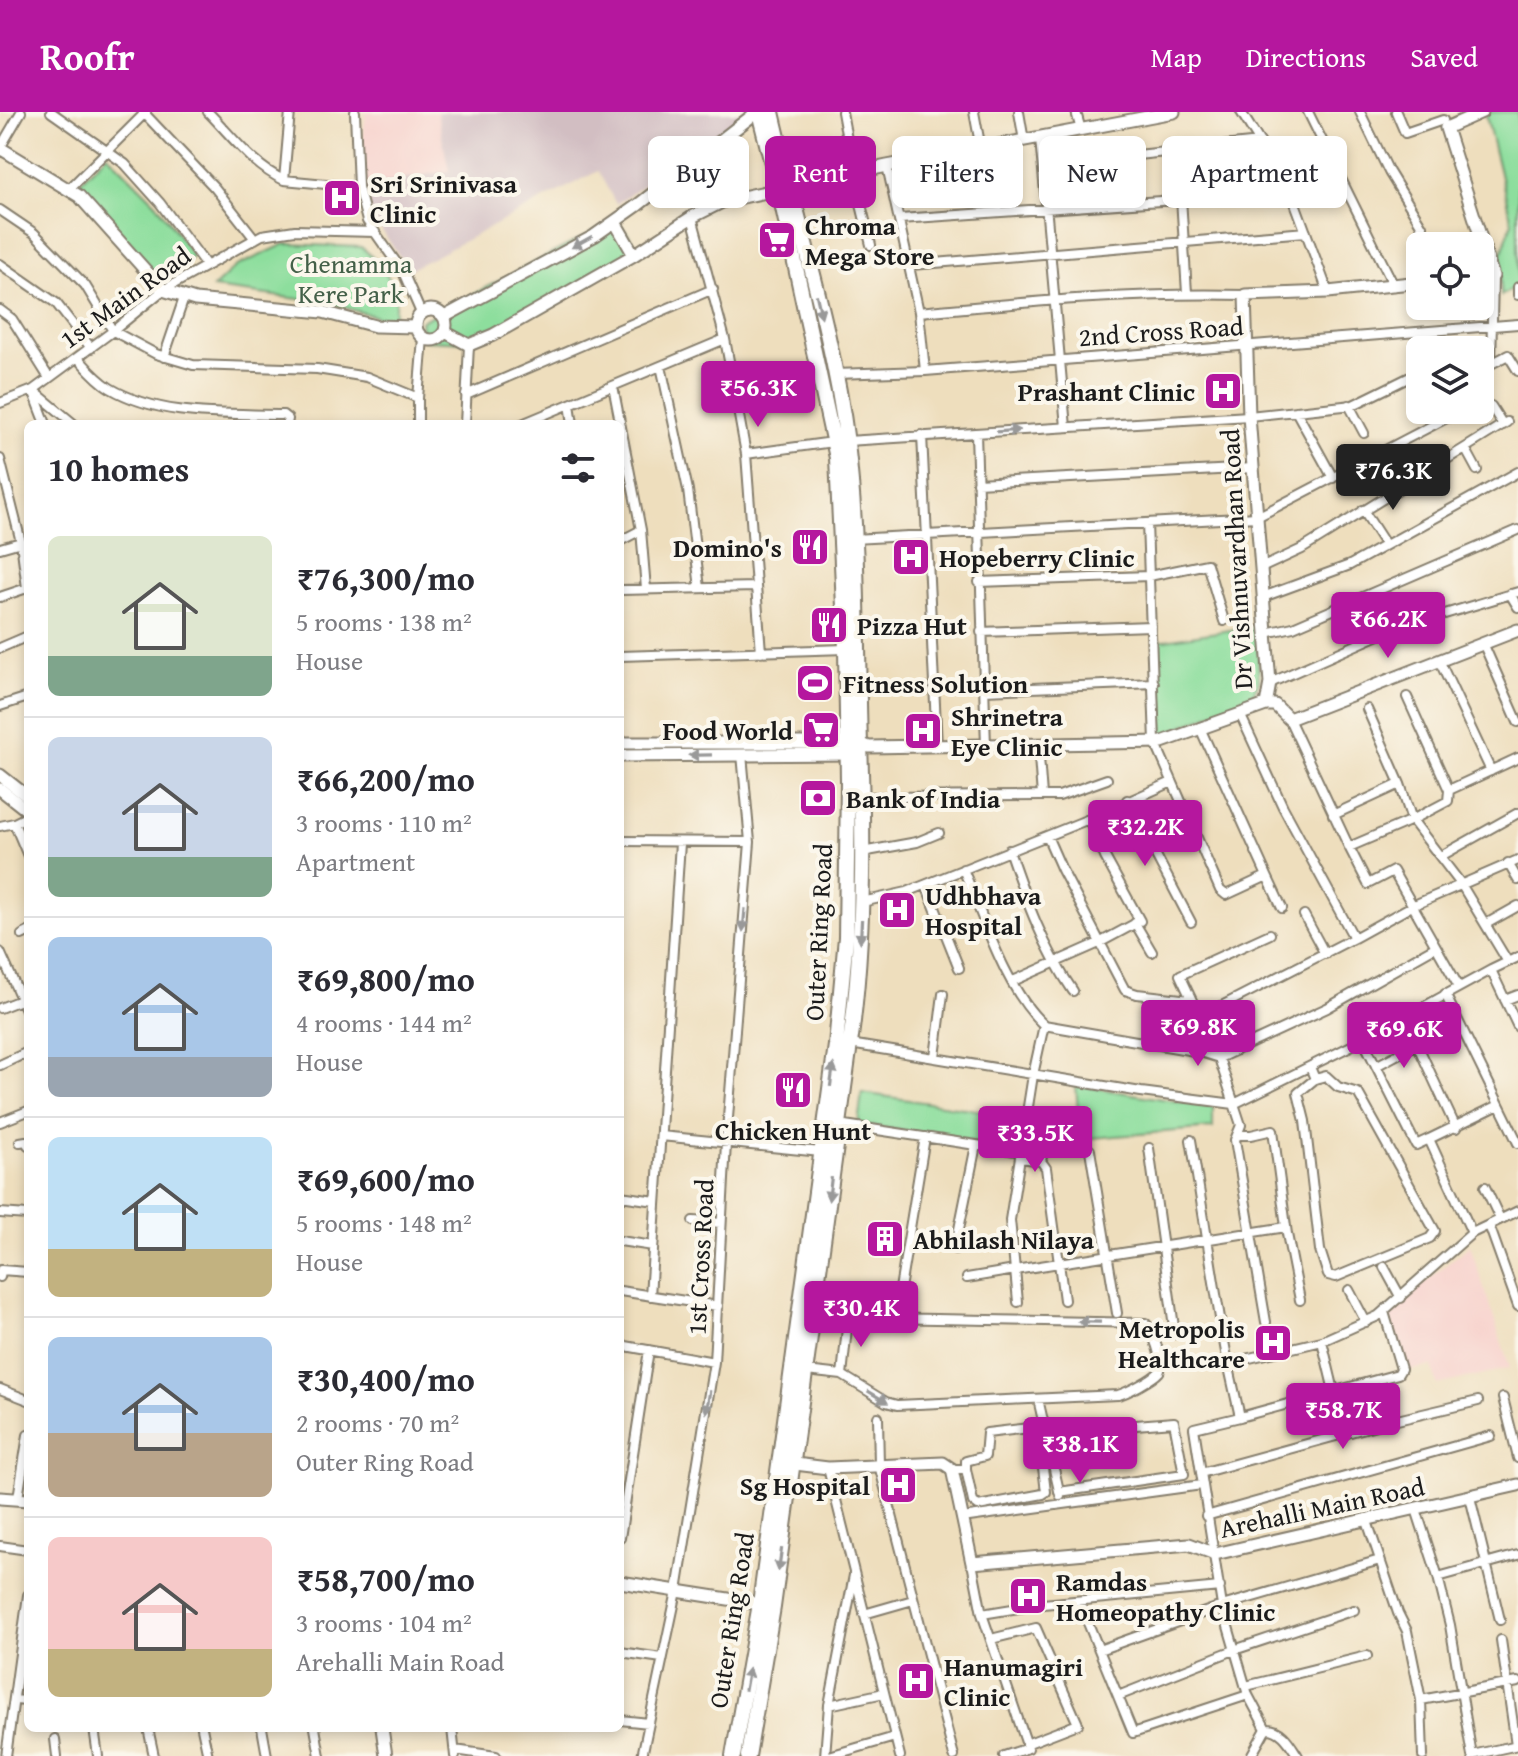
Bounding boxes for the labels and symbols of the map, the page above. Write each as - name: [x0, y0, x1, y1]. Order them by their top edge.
- place label: Sri Srinivasa Clinic: [370, 164, 518, 233]
- hospital icon: Sri Srinivasa Clinic: [321, 177, 363, 219]
- place label: Chroma Mega Store: [805, 206, 935, 275]
- supermarket icon: Chroma Mega Store: [756, 219, 798, 261]
- street label: 1st Main Road: [51, 236, 199, 358]
- one-way arrow: [571, 236, 594, 249]
- park label: Chenamma Kere Park: [290, 244, 413, 313]
- one-way arrow: [813, 293, 826, 318]
- street label: 2nd Cross Road: [1077, 306, 1245, 356]
- pin: ₹56.3K: [693, 361, 823, 429]
- hospital icon: Prashant Clinic: [1202, 370, 1244, 412]
- place label: Prashant Clinic: [1018, 372, 1195, 411]
- one-way arrow: [996, 424, 1021, 437]
- street label: Dr Vishnuvardhan Road: [1210, 428, 1262, 690]
- pin: ₹76.3K: [1328, 444, 1458, 512]
- restaurant icon: Domino's: [789, 526, 831, 568]
- place label: Domino's: [673, 528, 782, 567]
- hospital icon: Hopeberry Clinic: [890, 536, 932, 578]
- place label: Hopeberry Clinic: [939, 538, 1135, 577]
- pin: ₹66.2K: [1323, 592, 1453, 660]
- restaurant icon: Pizza Hut: [808, 604, 850, 646]
- place label: Pizza Hut: [857, 606, 967, 645]
- sports icon: Fitness Solution: [794, 662, 836, 704]
- place label: Fitness Solution: [843, 664, 1029, 703]
- place label: Shrinetra Eye Clinic: [951, 697, 1064, 766]
- supermarket icon: Food World: [800, 709, 842, 751]
- hospital icon: Shrinetra Eye Clinic: [902, 710, 944, 752]
- place label: Food World: [662, 711, 793, 750]
- one-way arrow: [687, 749, 712, 761]
- bank icon: Bank of India: [797, 777, 839, 819]
- place label: Bank of India: [846, 779, 1001, 818]
- pin: ₹32.2K: [1080, 800, 1210, 868]
- street label: Outer Ring Road: [794, 842, 842, 1022]
- place label: Udhbhava Hospital: [925, 876, 1042, 945]
- hospital icon: Udhbhava Hospital: [876, 889, 918, 931]
- one-way arrow: [737, 908, 750, 933]
- one-way arrow: [854, 919, 867, 944]
- pin: ₹69.8K: [1133, 1000, 1263, 1068]
- pin: ₹69.6K: [1339, 1002, 1469, 1070]
- one-way arrow: [825, 1062, 838, 1087]
- restaurant icon: Chicken Hunt: [772, 1069, 814, 1111]
- pin: ₹33.5K: [970, 1106, 1100, 1174]
- place label: Chicken Hunt: [715, 1111, 871, 1150]
- one-way arrow: [823, 1177, 836, 1202]
- street label: 1st Cross Road: [676, 1178, 724, 1336]
- building icon: Abhilash Nilaya: [864, 1218, 906, 1260]
- place label: Abhilash Nilaya: [913, 1220, 1095, 1259]
- pin: ₹30.4K: [796, 1281, 926, 1349]
- place label: Metropolis Healthcare: [1118, 1309, 1245, 1378]
- one-way arrow: [1076, 1316, 1101, 1328]
- hospital icon: Metropolis Healthcare: [1252, 1322, 1294, 1364]
- pin: ₹58.7K: [1278, 1383, 1408, 1451]
- one-way arrow: [701, 1390, 713, 1415]
- one-way arrow: [866, 1390, 889, 1404]
- pin: ₹38.1K: [1015, 1417, 1145, 1485]
- hospital icon: Sg Hospital: [877, 1464, 919, 1506]
- place label: Sg Hospital: [740, 1466, 870, 1505]
- street label: Arehalli Main Road: [1216, 1466, 1428, 1548]
- street label: Outer Ring Road: [698, 1529, 764, 1711]
- one-way arrow: [773, 1548, 786, 1573]
- place label: Ramdas Homeopathy Clinic: [1056, 1562, 1275, 1631]
- hospital icon: Ramdas Homeopathy Clinic: [1007, 1575, 1049, 1617]
- place label: Hanumagiri Clinic: [944, 1647, 1083, 1716]
- hospital icon: Hanumagiri Clinic: [895, 1660, 937, 1702]
- one-way arrow: [741, 1666, 753, 1691]

